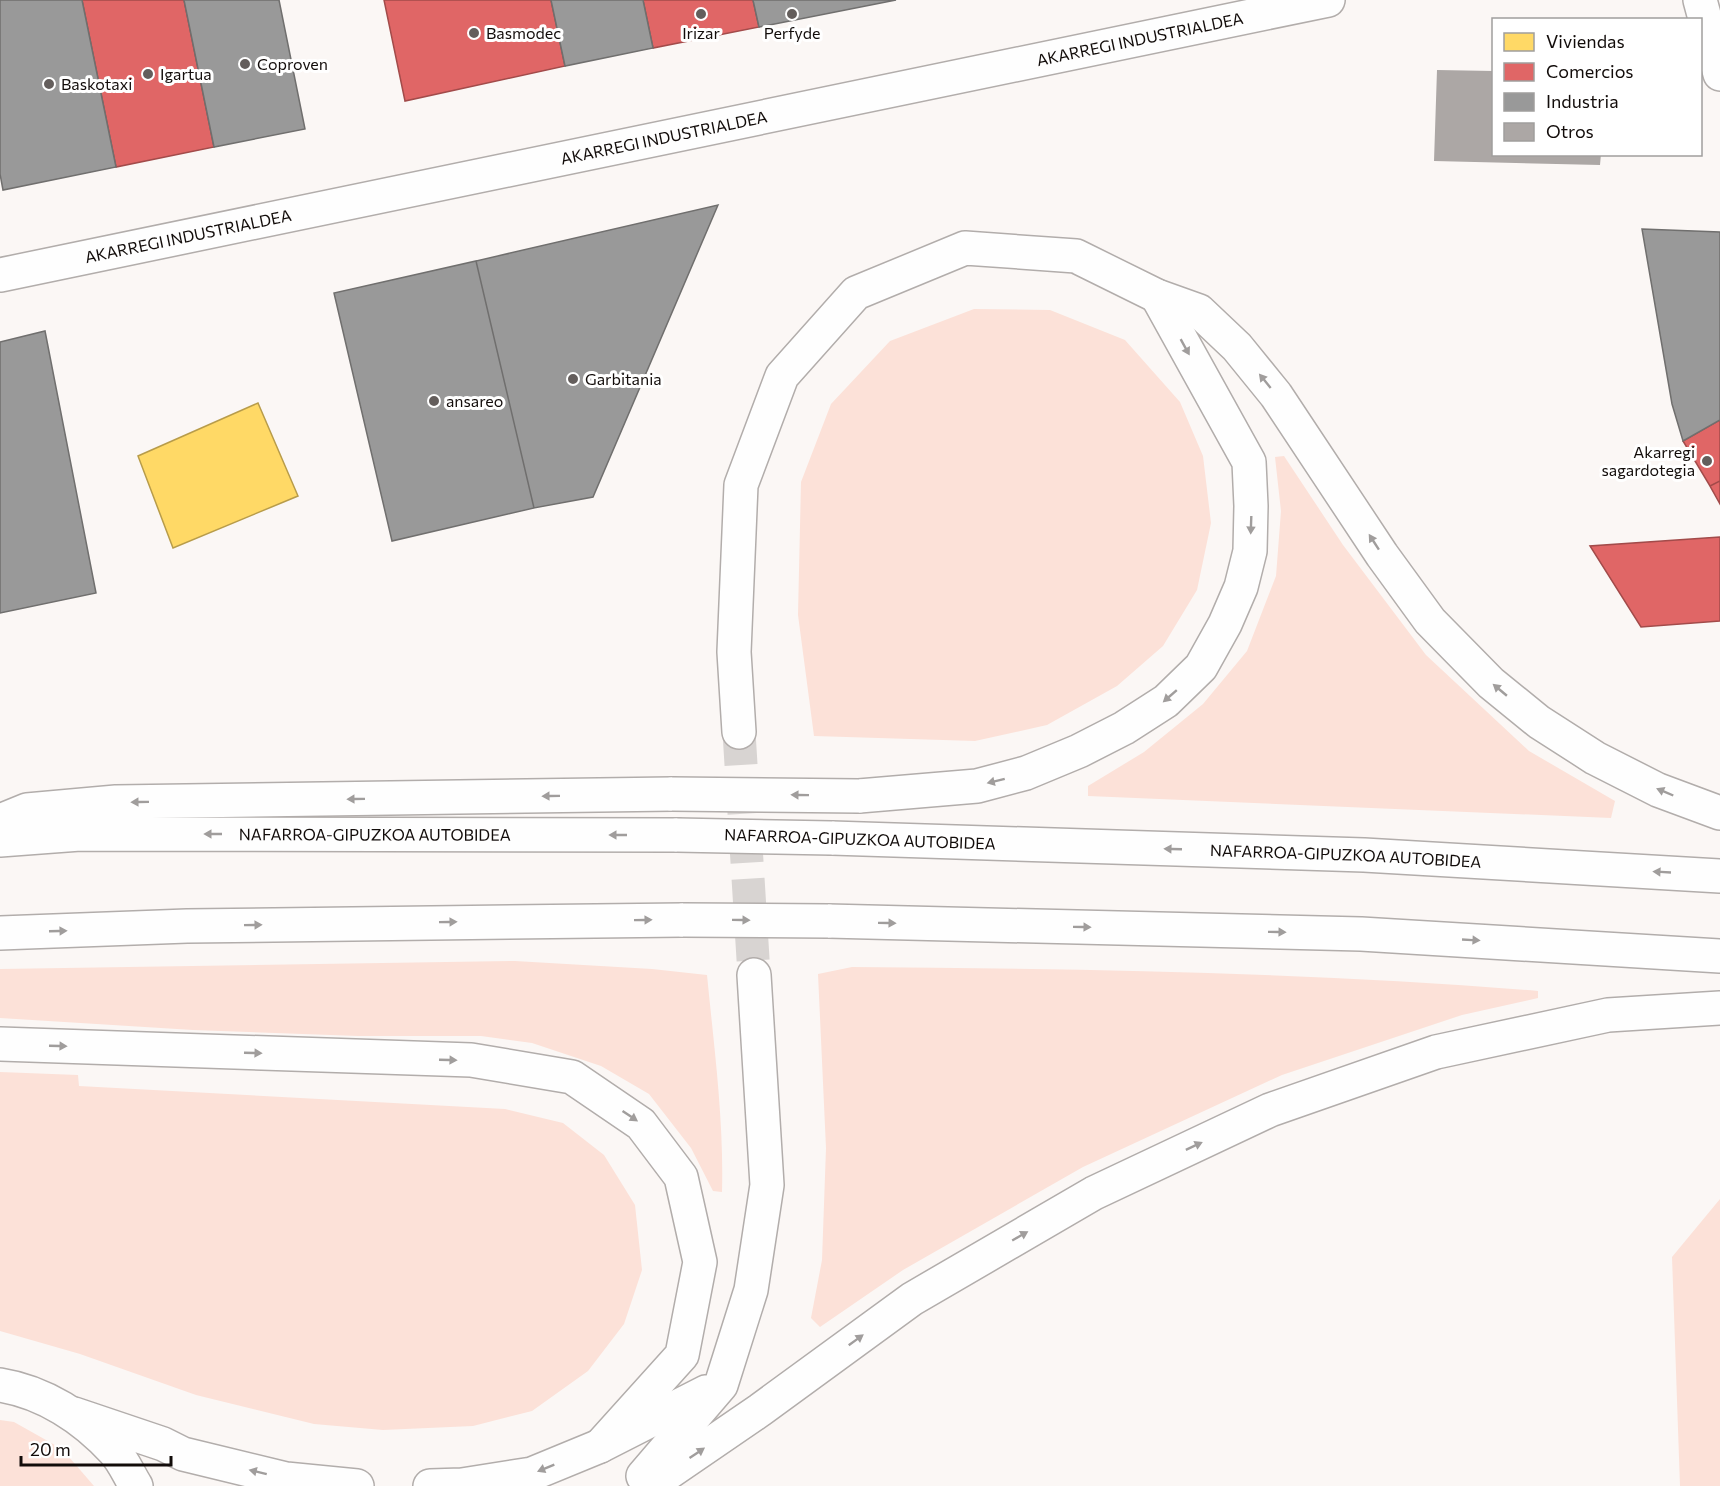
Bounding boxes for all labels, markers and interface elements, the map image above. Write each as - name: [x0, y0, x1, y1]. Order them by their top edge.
- marker: Irizar: [694, 7, 708, 21]
- marker: Perfyde: [785, 7, 799, 21]
- street label: AKARREGI INDUSTRIALDEA: [1035, 8, 1245, 69]
- legend: [1492, 18, 1702, 156]
- place label: Basmodec: [486, 23, 561, 42]
- place label: Irizar: [682, 23, 720, 42]
- place label: Perfyde: [764, 23, 820, 42]
- marker: Basmodec: [467, 26, 481, 40]
- text: Viviendas: [1546, 30, 1625, 52]
- place label: Coproven: [257, 54, 328, 73]
- marker: Coproven: [238, 57, 252, 71]
- text: Comercios: [1546, 60, 1633, 82]
- place label: Igartua: [160, 64, 212, 83]
- marker: Igartua: [141, 67, 155, 81]
- place label: Baskotaxi: [61, 74, 132, 93]
- marker: Baskotaxi: [42, 77, 56, 91]
- text: Industria: [1546, 90, 1619, 112]
- street label: AKARREGI INDUSTRIALDEA: [559, 106, 769, 168]
- text: Otros: [1546, 120, 1594, 142]
- street label: AKARREGI INDUSTRIALDEA: [83, 205, 293, 266]
- one-way arrow: [1180, 339, 1190, 356]
- place label: Garbitania: [585, 369, 662, 388]
- marker: Garbitania: [566, 372, 580, 386]
- one-way arrow: [1258, 373, 1271, 389]
- place label: ansareo: [446, 391, 503, 410]
- marker: ansareo: [427, 394, 441, 408]
- place label: Akarregi sagardotegia: [1602, 442, 1695, 479]
- marker: Akarregi sagardotegia: [1700, 454, 1714, 468]
- one-way arrow: [1246, 516, 1255, 535]
- one-way arrow: [1369, 534, 1380, 551]
- one-way arrow: [1492, 684, 1508, 697]
- one-way arrow: [1163, 689, 1178, 702]
- one-way arrow: [987, 776, 1005, 786]
- one-way arrow: [1656, 787, 1674, 797]
- one-way arrow: [791, 790, 810, 800]
- one-way arrow: [541, 791, 560, 801]
- one-way arrow: [346, 794, 365, 803]
- one-way arrow: [130, 797, 149, 807]
- street label: NAFARROA-GIPUZKOA AUTOBIDEA: [239, 824, 511, 844]
- street label: NAFARROA-GIPUZKOA AUTOBIDEA: [724, 824, 996, 853]
- one-way arrow: [204, 829, 223, 839]
- one-way arrow: [609, 830, 628, 840]
- street label: NAFARROA-GIPUZKOA AUTOBIDEA: [1210, 840, 1482, 871]
- one-way arrow: [1164, 844, 1183, 853]
- one-way arrow: [1652, 868, 1671, 877]
- one-way arrow: [634, 915, 653, 925]
- one-way arrow: [732, 915, 751, 925]
- one-way arrow: [439, 918, 458, 927]
- one-way arrow: [877, 918, 896, 927]
- one-way arrow: [244, 920, 263, 930]
- one-way arrow: [1072, 923, 1091, 932]
- one-way arrow: [49, 926, 68, 935]
- one-way arrow: [1267, 927, 1286, 937]
- one-way arrow: [1462, 936, 1481, 945]
- one-way arrow: [49, 1042, 68, 1051]
- one-way arrow: [244, 1048, 263, 1058]
- one-way arrow: [439, 1055, 458, 1064]
- one-way arrow: [621, 1110, 637, 1122]
- one-way arrow: [1185, 1142, 1202, 1151]
- one-way arrow: [1012, 1230, 1028, 1241]
- one-way arrow: [848, 1334, 863, 1346]
- scale bar: [21, 1429, 171, 1467]
- text: 20 m: [30, 1438, 71, 1460]
- one-way arrow: [689, 1448, 705, 1459]
- one-way arrow: [536, 1463, 554, 1473]
- one-way arrow: [249, 1466, 267, 1476]

